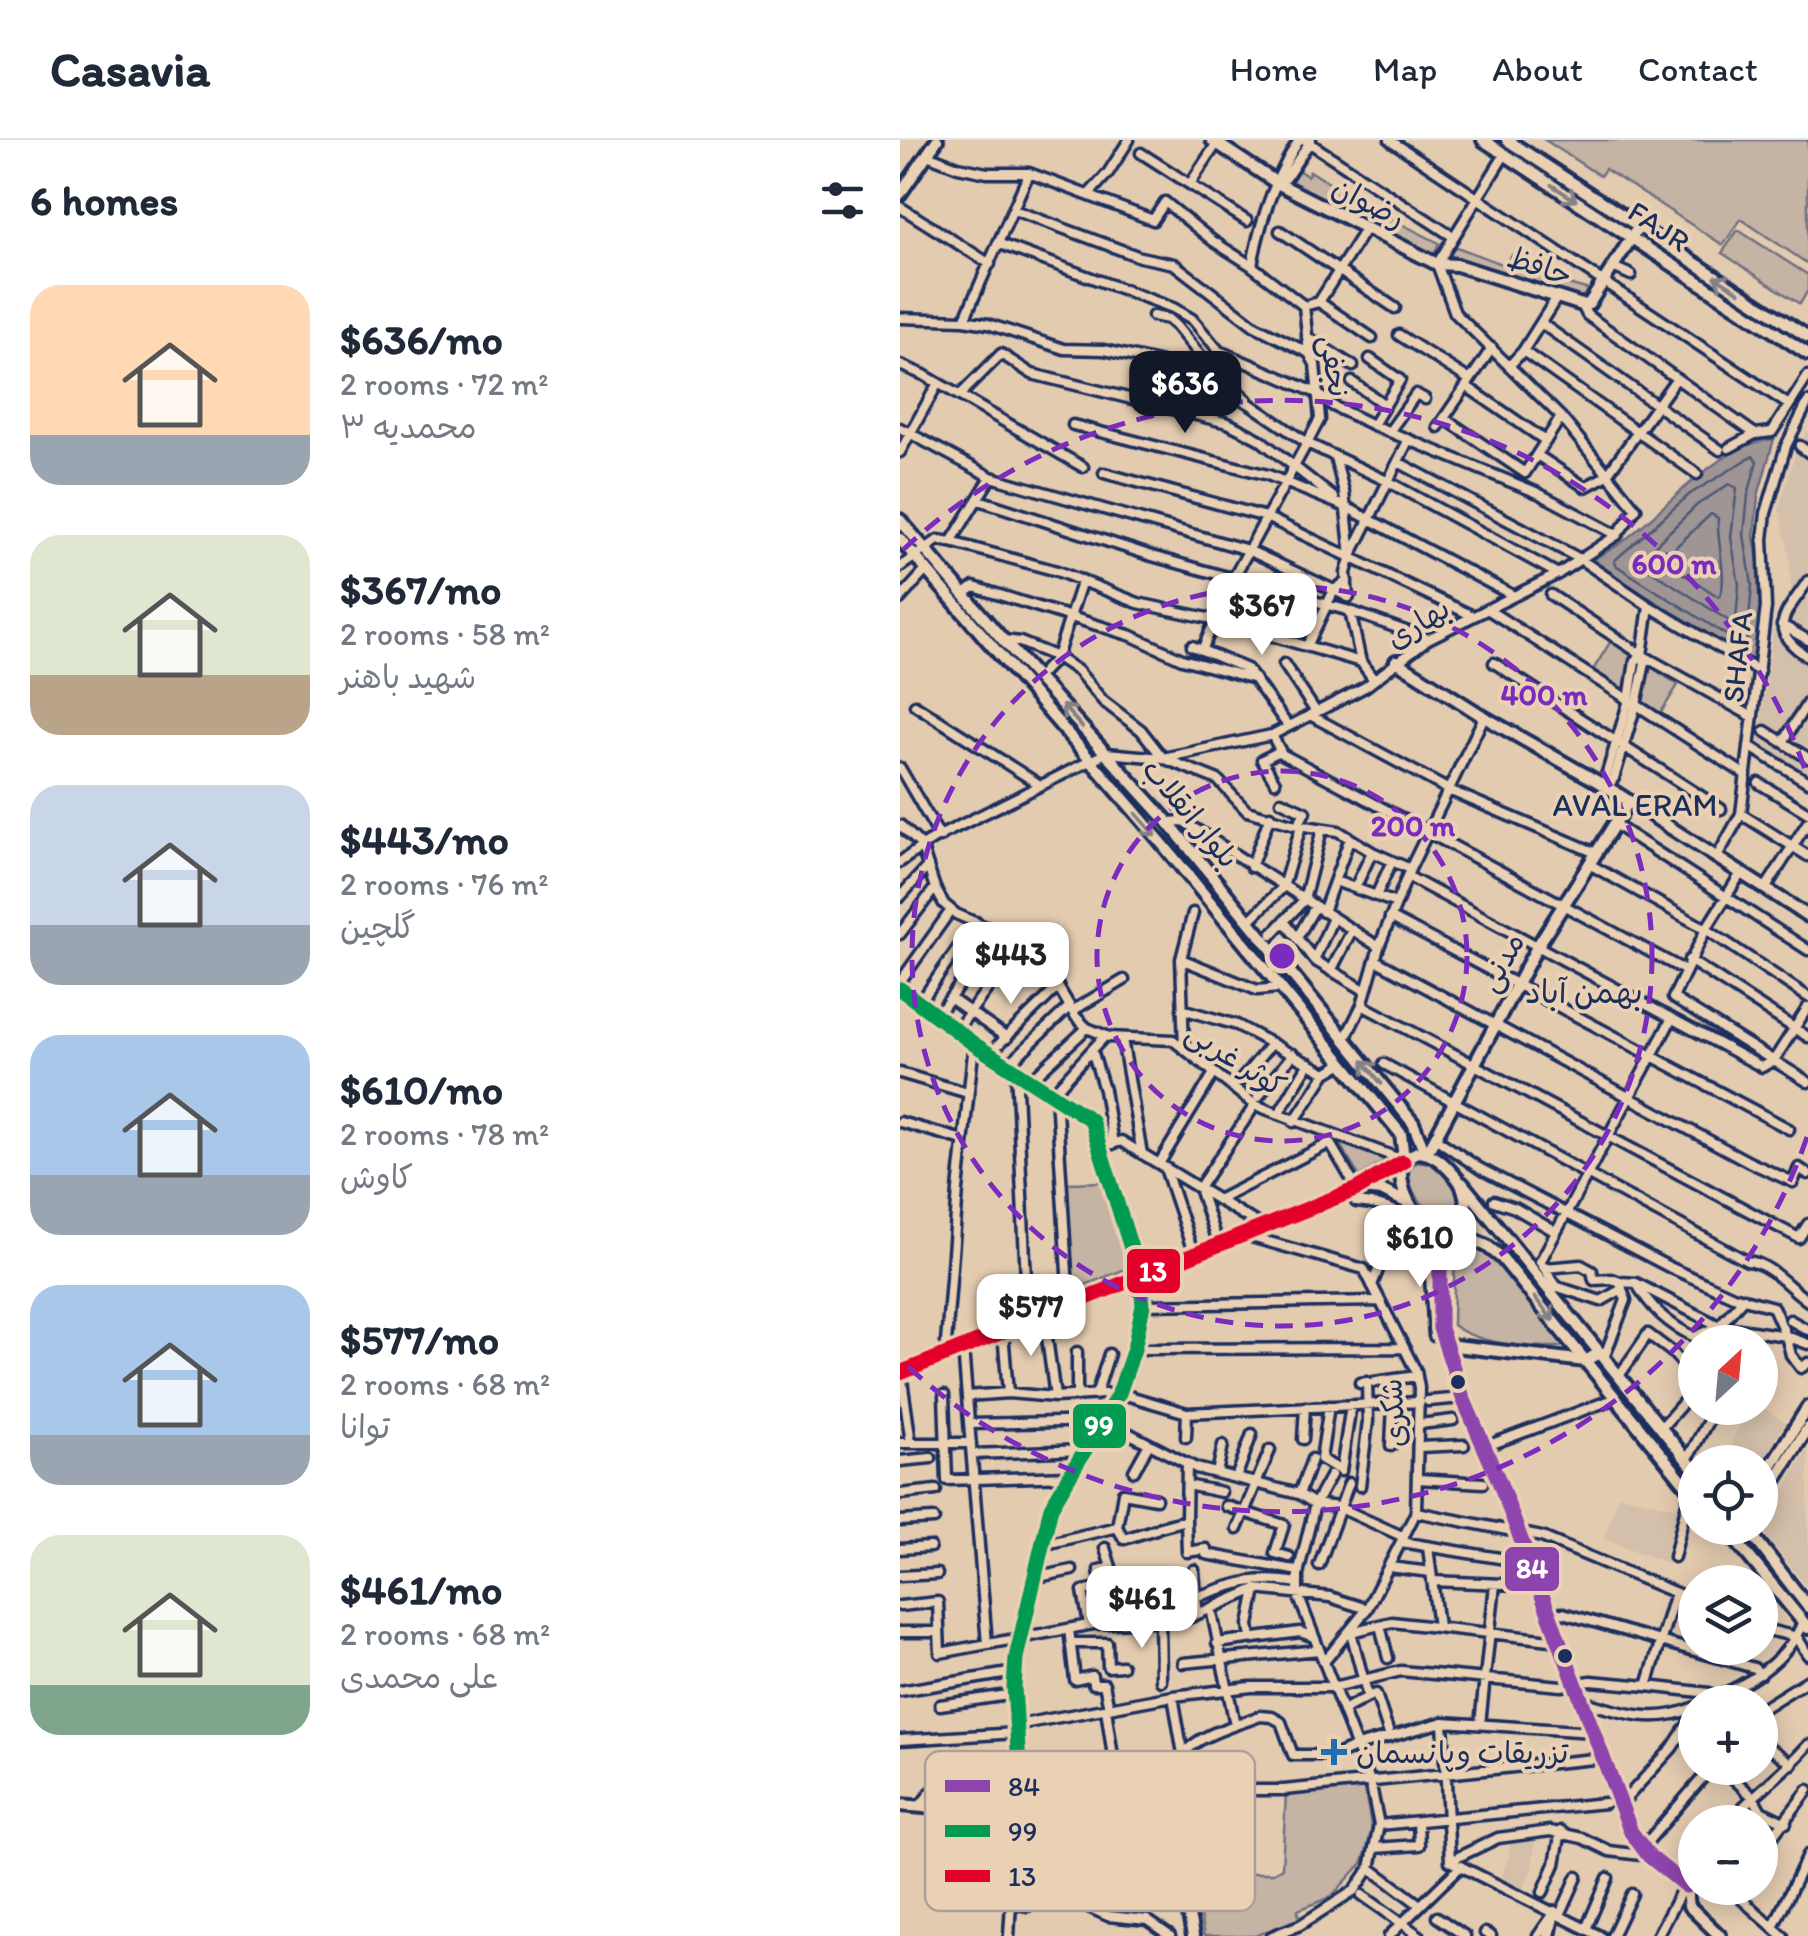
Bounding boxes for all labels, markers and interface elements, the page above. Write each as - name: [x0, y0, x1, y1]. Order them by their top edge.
- text: Casavia: [50, 40, 210, 98]
- text: Home: [1230, 48, 1318, 90]
- text: Map: [1373, 48, 1437, 90]
- text: About: [1492, 48, 1583, 90]
- text: Contact: [1638, 48, 1758, 90]
- street label: رضوان: [1326, 168, 1412, 236]
- icon: filters: [815, 173, 870, 228]
- text: 6 homes: [30, 175, 178, 226]
- one-way arrow: [1550, 183, 1578, 204]
- street label: FAJR: [1621, 193, 1697, 259]
- street label: حافظ: [1503, 238, 1577, 294]
- one-way arrow: [1713, 273, 1741, 294]
- text: $636/mo: [340, 314, 503, 365]
- icon: home: [110, 325, 230, 445]
- street label: نجفی: [1311, 332, 1358, 400]
- pin: $636: [1126, 351, 1244, 436]
- text: $636: [1151, 364, 1219, 402]
- text: 2 rooms · 72 m²: [340, 365, 548, 403]
- text: محمدیه ۳: [340, 408, 477, 446]
- text: 600 m: [1632, 545, 1717, 582]
- text: $367/mo: [340, 564, 502, 615]
- pin: $367: [1203, 573, 1321, 658]
- icon: home: [110, 575, 230, 695]
- text: $367: [1229, 586, 1295, 624]
- street label: بهاری: [1379, 589, 1457, 657]
- street label: SHAFA: [1714, 610, 1760, 704]
- text: 2 rooms · 58 m²: [340, 615, 550, 653]
- text: شهید باهنر: [340, 658, 476, 696]
- text: 400 m: [1501, 676, 1588, 713]
- one-way arrow: [1060, 705, 1084, 729]
- street label: بلوار انقلاب: [1135, 751, 1247, 875]
- district label: AVAL ERAM: [1552, 786, 1718, 824]
- text: 200 m: [1371, 807, 1456, 844]
- one-way arrow: [1135, 812, 1158, 837]
- text: $443/mo: [340, 814, 509, 865]
- icon: home: [110, 825, 230, 945]
- text: 2 rooms · 76 m²: [340, 865, 549, 903]
- text: گلچین: [340, 908, 416, 946]
- pin: $443: [952, 922, 1070, 1007]
- street label: مدنی: [1470, 926, 1533, 999]
- text: $443: [975, 935, 1047, 973]
- centre of rings: [1264, 938, 1300, 974]
- district label: بهمن آباد: [1525, 973, 1643, 1011]
- street label: کوثر غربی: [1179, 1013, 1293, 1106]
- one-way arrow: [1361, 1059, 1383, 1085]
- text: $610/mo: [340, 1064, 503, 1115]
- icon: home: [110, 1075, 230, 1195]
- text: 2 rooms · 78 m²: [340, 1115, 549, 1153]
- text: کاوش: [340, 1158, 413, 1196]
- pin: $610: [1361, 1205, 1479, 1290]
- text: $610: [1386, 1218, 1454, 1256]
- line badge: 13: [1125, 1247, 1182, 1295]
- text: 13: [1139, 1254, 1167, 1288]
- pin: $577: [972, 1274, 1090, 1359]
- text: $577: [999, 1287, 1063, 1325]
- one-way arrow: [1533, 1295, 1555, 1321]
- text: $577/mo: [340, 1314, 499, 1365]
- icon: home: [110, 1325, 230, 1445]
- north arrow: [1678, 1325, 1778, 1425]
- map controls: [1678, 1325, 1778, 1905]
- text: 2 rooms · 68 m²: [340, 1365, 550, 1403]
- unlabelled marker: [1448, 1372, 1468, 1392]
- street label: شکری: [1372, 1377, 1414, 1449]
- line badge: 99: [1071, 1402, 1128, 1450]
- text: توانا: [340, 1408, 390, 1446]
- text: 99: [1084, 1408, 1114, 1442]
- button: locate: [1678, 1445, 1778, 1545]
- line badge: 84: [1503, 1545, 1561, 1593]
- text: 84: [1516, 1551, 1548, 1585]
- text: $461/mo: [340, 1564, 503, 1615]
- button: layers: [1678, 1565, 1778, 1665]
- pin: $461: [1083, 1566, 1201, 1651]
- icon: home: [110, 1575, 230, 1695]
- text: $461: [1108, 1579, 1176, 1617]
- text: 2 rooms · 68 m²: [340, 1615, 550, 1653]
- unlabelled marker: [1555, 1646, 1575, 1666]
- text: علی محمدی: [340, 1658, 498, 1696]
- button: +: [1678, 1685, 1778, 1785]
- place label: تزریقات وپانسمان: [1356, 1734, 1569, 1772]
- marker: تزریقات وپانسمان: [1321, 1739, 1347, 1765]
- legend: [925, 1751, 1255, 1911]
- text: 84: [1008, 1769, 1040, 1803]
- button: −: [1678, 1805, 1778, 1905]
- text: 99: [1008, 1814, 1037, 1848]
- text: 13: [1008, 1859, 1036, 1893]

